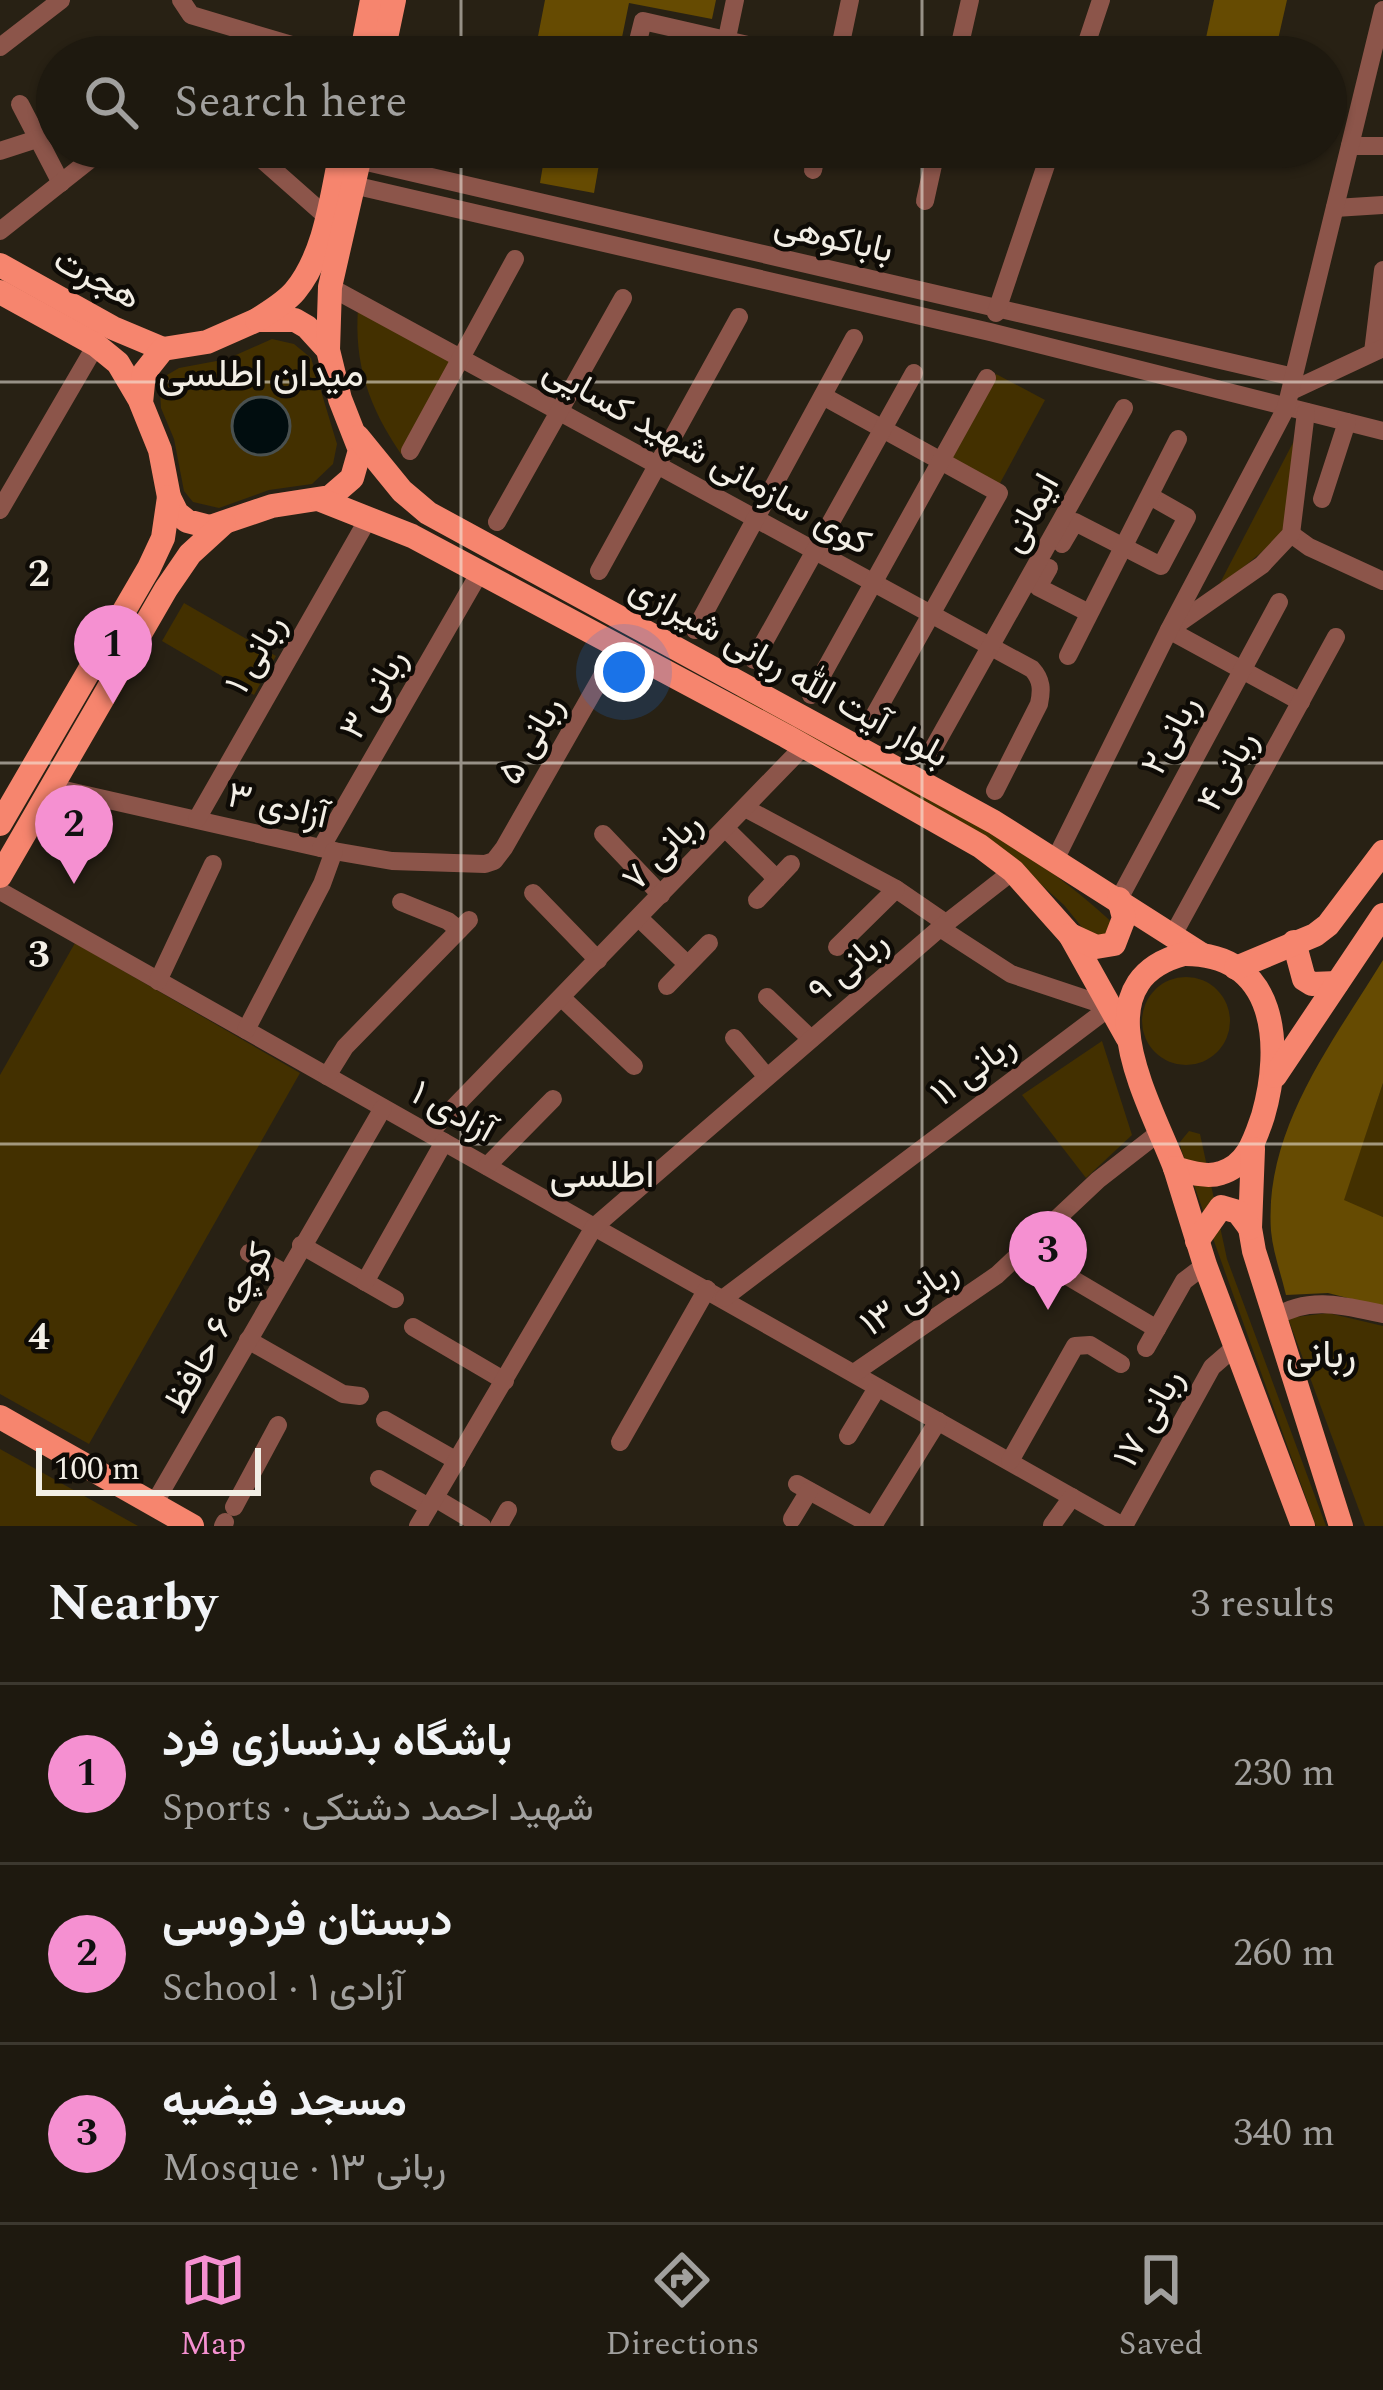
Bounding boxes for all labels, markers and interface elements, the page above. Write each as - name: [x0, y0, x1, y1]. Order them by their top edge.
- search box: [36, 36, 1347, 168]
- text: Search here: [174, 68, 407, 137]
- icon: search: [78, 69, 144, 135]
- street label: باباکوهی: [769, 198, 898, 279]
- street label: هجرت: [43, 233, 150, 325]
- street label: کوی سازمانی شهید کسایی: [533, 344, 881, 570]
- district label: میدان اطلسی: [158, 345, 364, 404]
- street label: ایمانی: [986, 463, 1074, 563]
- text: 2: [28, 545, 50, 604]
- street label: بلوار آیت الله ربانی شیرازی: [619, 561, 959, 783]
- street label: ربانی ۱: [211, 604, 301, 705]
- pin: 1: [74, 605, 152, 704]
- street label: ربانی ۳: [326, 638, 422, 750]
- your location: [594, 642, 654, 702]
- street label: ربانی ۵: [484, 685, 579, 795]
- street label: ربانی۲: [1127, 685, 1215, 785]
- street label: ربانی۴: [1183, 720, 1273, 822]
- street label: ۳ آزادی: [222, 768, 336, 845]
- pin: 2: [35, 785, 113, 884]
- street label: ربانی ۷: [610, 799, 716, 905]
- street label: ربانی ۹: [796, 916, 901, 1018]
- text: 3: [28, 926, 50, 985]
- street label: ربانی ۱۱: [919, 1019, 1028, 1121]
- street label: آزادی ۱: [401, 1067, 507, 1159]
- district label: اطلسی: [549, 1146, 655, 1205]
- pin: 3: [1009, 1211, 1087, 1310]
- street label: کوچه ۶ حافظ: [150, 1233, 289, 1424]
- street label: ربانی ۱۳: [849, 1245, 970, 1351]
- text: 4: [28, 1308, 50, 1367]
- district label: ربانی: [1286, 1326, 1356, 1385]
- street label: ربانی ۱۷: [1100, 1359, 1199, 1478]
- scale bar: [36, 1442, 261, 1495]
- text: 100 m: [54, 1444, 140, 1494]
- text: Nearby: [48, 1565, 217, 1643]
- text: 3 results: [1191, 1575, 1335, 1634]
- text: باشگاه بدنسازی فرد: [162, 1707, 512, 1776]
- text: 1: [76, 1744, 98, 1803]
- text: 230 m: [1233, 1744, 1335, 1803]
- text: Sports · شهید احمد دشتکی: [162, 1779, 594, 1838]
- text: دبستان فردوسی: [162, 1887, 453, 1956]
- text: 2: [76, 1924, 98, 1983]
- text: 260 m: [1233, 1924, 1335, 1983]
- text: School · آزادی ۱: [162, 1959, 404, 2018]
- text: مسجد فیضیه: [162, 2067, 407, 2136]
- text: 3: [76, 2104, 98, 2163]
- text: 340 m: [1233, 2104, 1335, 2163]
- text: Mosque · ربانی ۱۳: [162, 2139, 446, 2198]
- tab: Map: [180, 2247, 246, 2369]
- tab: Directions: [605, 2247, 759, 2369]
- tab: Saved: [1119, 2247, 1203, 2369]

